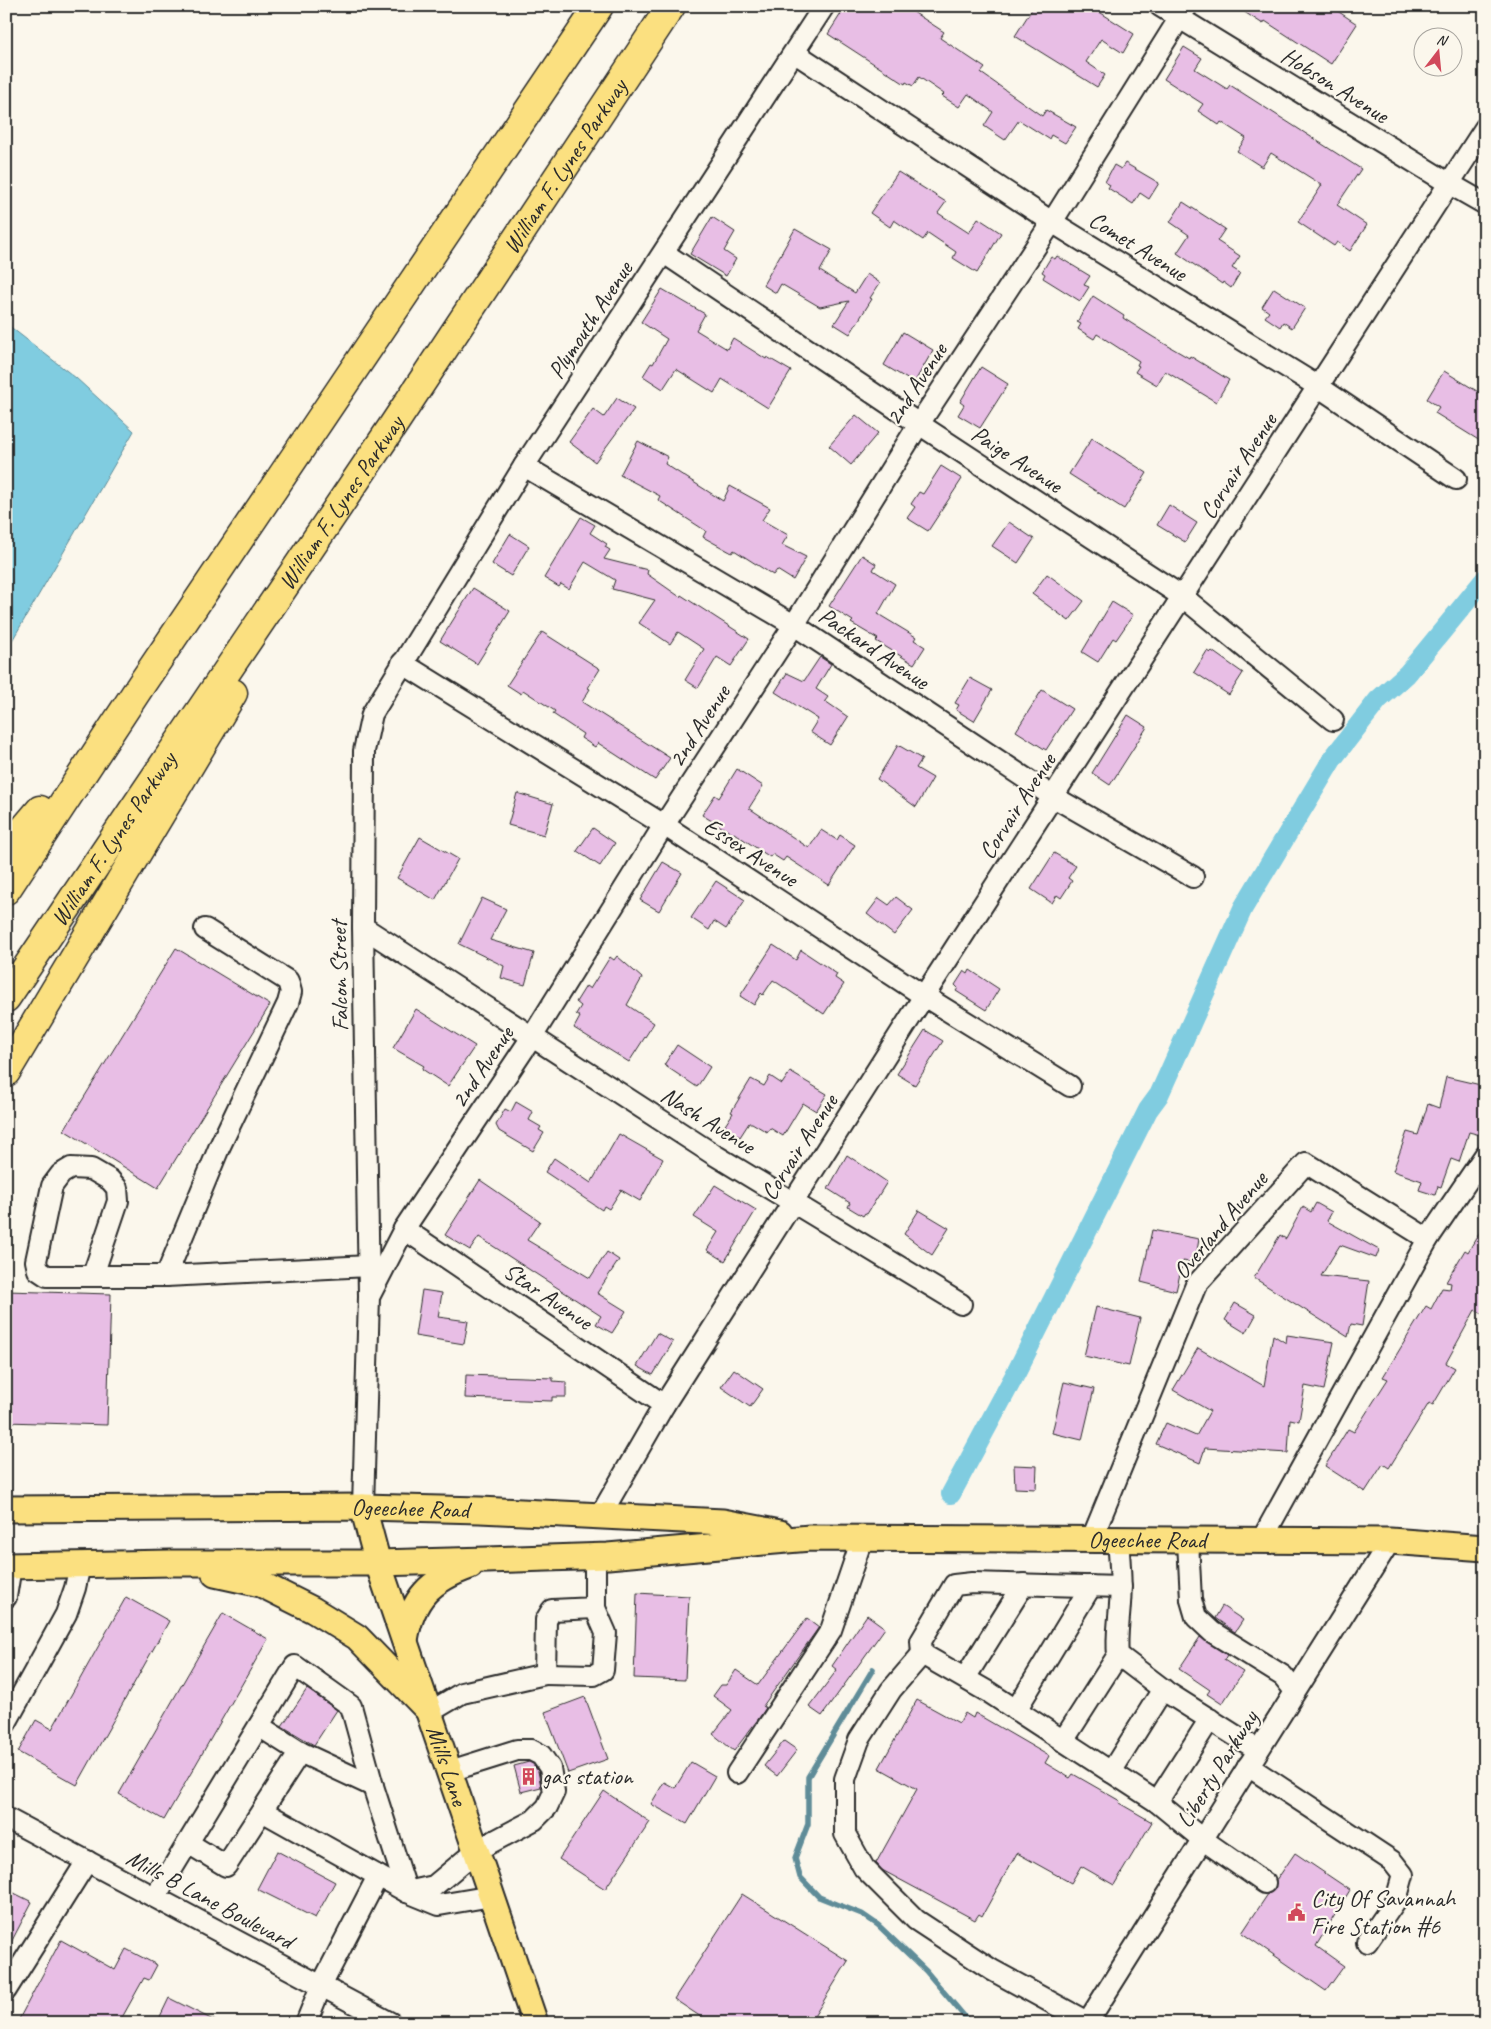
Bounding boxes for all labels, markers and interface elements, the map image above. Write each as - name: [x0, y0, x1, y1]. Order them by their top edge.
- north arrow: [1414, 28, 1464, 78]
- text: N: [1435, 31, 1450, 50]
- street label: Hobson Avenue: [1276, 40, 1396, 131]
- street label: William F. Lynes Parkway: [496, 72, 635, 259]
- street label: Comet Avenue: [1083, 204, 1194, 289]
- street label: Plymouth Avenue: [541, 254, 640, 384]
- street label: 2nd Avenue: [878, 335, 955, 431]
- street label: Corvair Avenue: [1193, 406, 1284, 525]
- street label: William F. Lynes Parkway: [271, 408, 411, 595]
- street label: Paige Avenue: [966, 418, 1070, 501]
- street label: Packard Avenue: [813, 600, 937, 697]
- street label: 2nd Avenue: [661, 677, 738, 773]
- street label: William F. Lynes Parkway: [44, 745, 184, 932]
- street label: Corvair Avenue: [972, 746, 1063, 865]
- street label: Essex Avenue: [698, 811, 806, 895]
- street label: Falcon Street: [323, 917, 355, 1032]
- street label: 2nd Avenue: [444, 1019, 521, 1114]
- street label: Nash Avenue: [656, 1079, 762, 1162]
- street label: Corvair Avenue: [754, 1087, 845, 1206]
- street label: Overland Avenue: [1166, 1163, 1275, 1285]
- street label: Star Avenue: [498, 1256, 600, 1338]
- street label: Ogeechee Road: [351, 1492, 473, 1525]
- street label: Ogeechee Road: [1088, 1524, 1210, 1555]
- street label: Liberty Parkway: [1169, 1703, 1266, 1833]
- street label: Mills Lane: [420, 1722, 475, 1812]
- place label: gas station: [542, 1761, 634, 1791]
- building icon: gas station: [518, 1766, 538, 1786]
- street label: Mills B Lane Boulevard: [121, 1842, 302, 1957]
- place label: City Of Savannah Fire Station #6: [1311, 1883, 1457, 1941]
- public building icon: City Of Savannah Fire Station #6: [1287, 1902, 1307, 1922]

